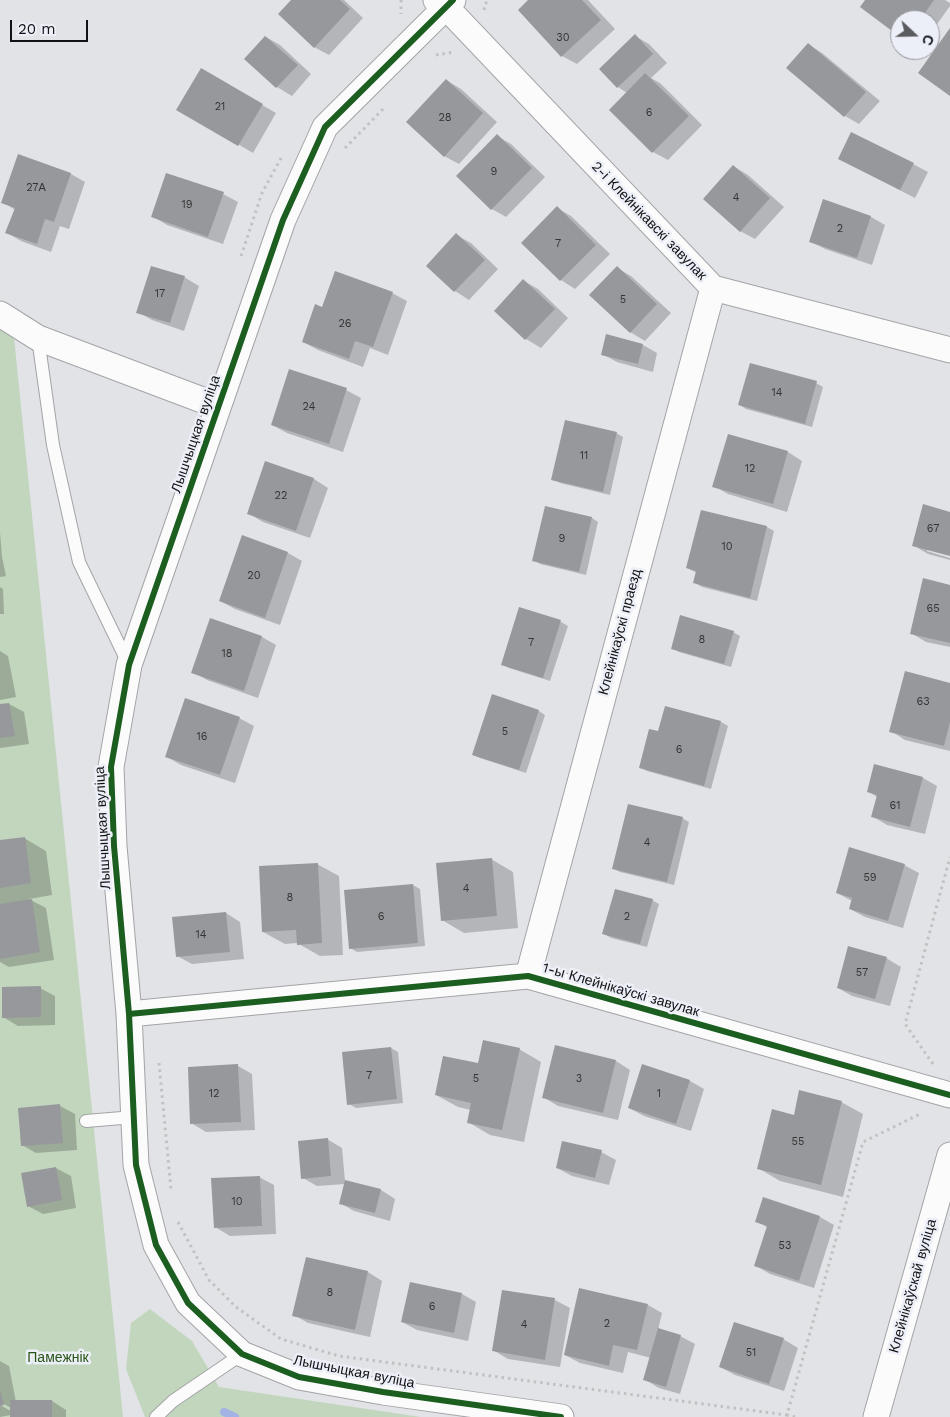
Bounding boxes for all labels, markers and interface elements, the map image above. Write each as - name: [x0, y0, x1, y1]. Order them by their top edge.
- scale bar: [12, 10, 90, 42]
- north arrow: [890, 10, 940, 60]
- text: 20 m: [18, 20, 56, 38]
- house number: 30: [556, 31, 570, 45]
- text: С: [919, 32, 937, 48]
- house number: 21: [215, 100, 225, 114]
- house number: 6: [646, 106, 652, 120]
- house number: 28: [438, 111, 452, 125]
- street label: 2-і Клейнікавскі завулак: [588, 158, 710, 284]
- house number: 9: [491, 165, 497, 179]
- house number: 27А: [26, 181, 46, 195]
- house number: 4: [733, 191, 739, 205]
- house number: 19: [181, 198, 193, 212]
- house number: 2: [837, 222, 843, 236]
- house number: 7: [555, 237, 561, 251]
- house number: 17: [155, 287, 165, 301]
- house number: 5: [620, 293, 626, 307]
- house number: 26: [338, 317, 352, 331]
- street label: Лышчыцкая вуліца: [168, 373, 224, 495]
- house number: 14: [771, 386, 783, 400]
- house number: 24: [303, 400, 315, 414]
- house number: 11: [580, 449, 588, 463]
- house number: 12: [745, 462, 755, 476]
- house number: 22: [275, 489, 287, 503]
- house number: 67: [927, 522, 939, 536]
- house number: 9: [559, 532, 565, 546]
- house number: 10: [721, 540, 733, 554]
- street label: Клейнікаўскі праезд: [595, 567, 645, 697]
- house number: 20: [247, 569, 261, 583]
- house number: 65: [926, 602, 940, 616]
- house number: 8: [699, 633, 705, 647]
- house number: 7: [528, 636, 534, 650]
- house number: 18: [221, 647, 233, 661]
- house number: 63: [916, 695, 930, 709]
- house number: 5: [502, 725, 508, 739]
- house number: 16: [197, 730, 207, 744]
- house number: 6: [676, 743, 682, 757]
- street label: Лышчыцкая вуліца: [91, 766, 115, 890]
- house number: 61: [890, 799, 900, 813]
- house number: 4: [644, 836, 650, 850]
- house number: 59: [863, 871, 877, 885]
- house number: 4: [463, 882, 469, 896]
- house number: 8: [287, 891, 293, 905]
- house number: 6: [378, 910, 384, 924]
- house number: 2: [624, 910, 630, 924]
- house number: 14: [195, 928, 207, 942]
- street label: 1-ы Клейнікаўскі завулак: [541, 960, 701, 1020]
- house number: 57: [856, 966, 868, 980]
- house number: 7: [366, 1069, 372, 1083]
- house number: 5: [473, 1072, 479, 1086]
- house number: 3: [576, 1072, 582, 1086]
- house number: 12: [209, 1087, 219, 1101]
- house number: 1: [657, 1087, 661, 1101]
- house number: 55: [792, 1135, 804, 1149]
- house number: 10: [231, 1195, 243, 1209]
- street label: Клейнікаўскай вуліца: [886, 1217, 940, 1355]
- house number: 53: [779, 1239, 791, 1253]
- house number: 8: [327, 1286, 333, 1300]
- house number: 6: [429, 1300, 435, 1314]
- house number: 2: [604, 1317, 610, 1331]
- house number: 4: [521, 1318, 527, 1332]
- house number: 51: [746, 1346, 756, 1360]
- park label: Памежнік: [27, 1350, 89, 1366]
- street label: Лышчыцкая вуліца: [292, 1352, 416, 1392]

